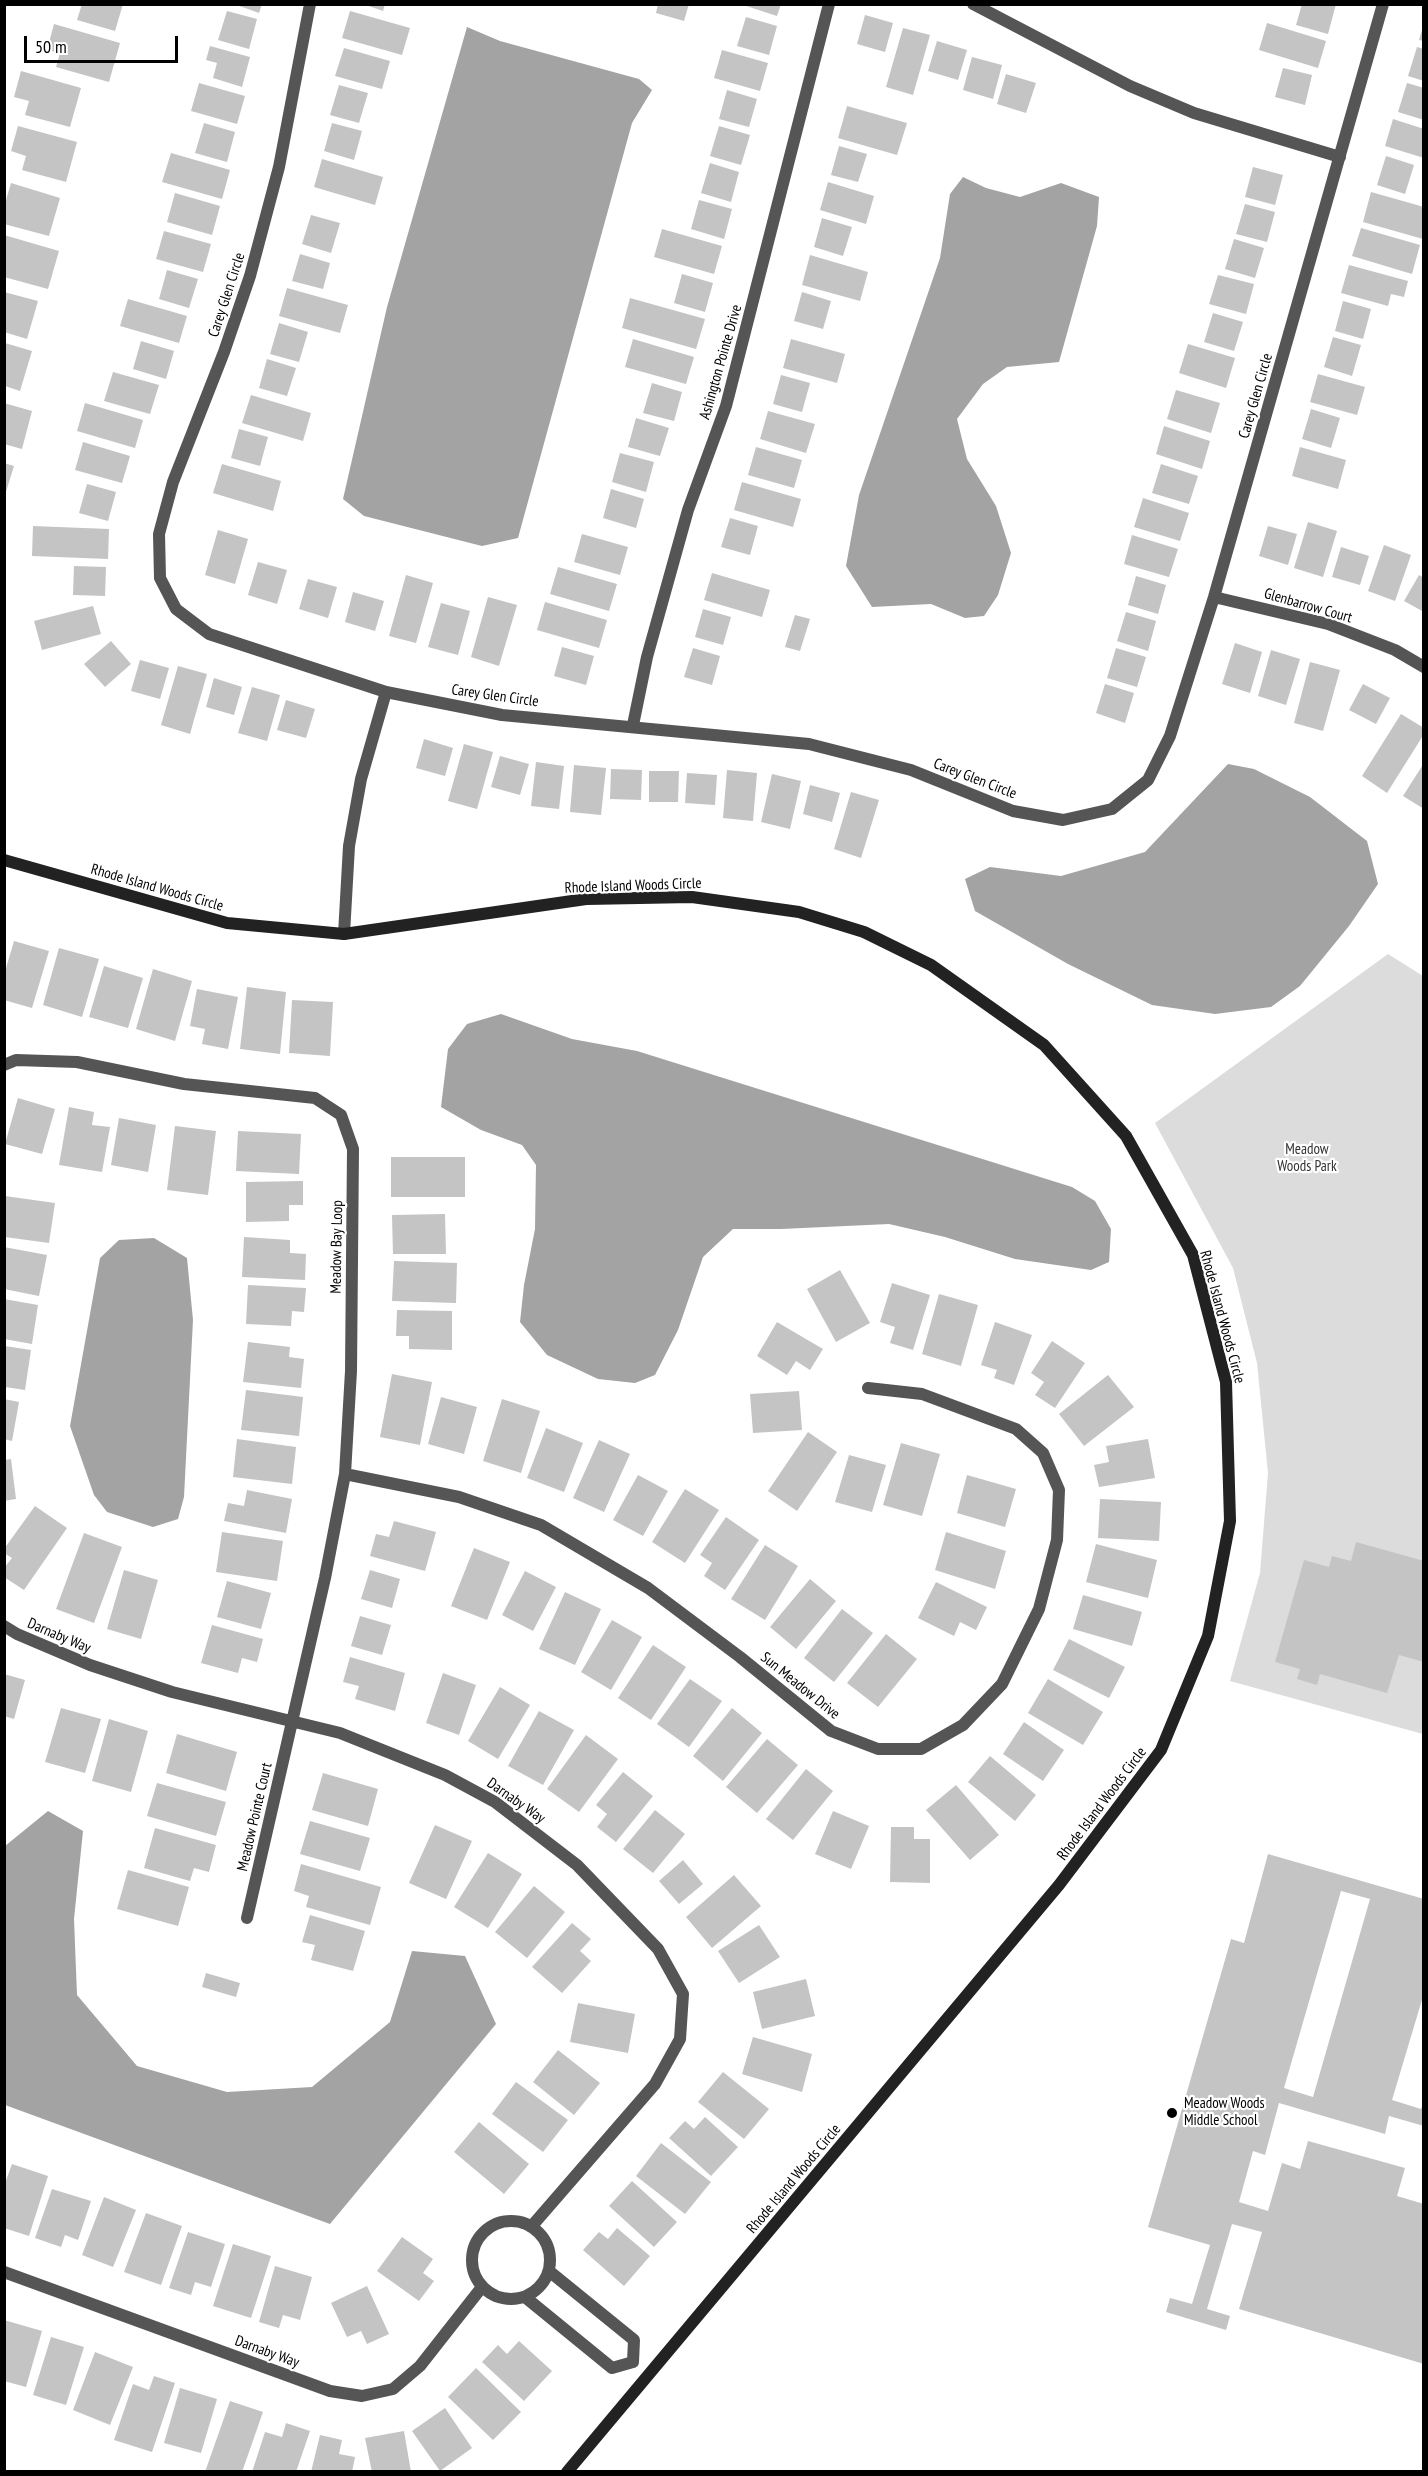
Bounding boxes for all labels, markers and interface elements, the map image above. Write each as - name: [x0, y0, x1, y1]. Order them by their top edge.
- scale bar: [27, 24, 182, 62]
- text: 50 m: [35, 35, 67, 58]
- street label: Carey Glen Circle: [205, 251, 249, 339]
- street label: Ashington Pointe Drive: [696, 303, 746, 421]
- street label: Carey Glen Circle: [1235, 351, 1277, 441]
- street label: Glenbarrow Court: [1262, 585, 1354, 627]
- street label: Carey Glen Circle: [450, 681, 540, 711]
- street label: Carey Glen Circle: [931, 755, 1019, 803]
- street label: Rhode Island Woods Circle: [89, 860, 225, 916]
- street label: Rhode Island Woods Circle: [564, 875, 702, 897]
- park label: Meadow Woods Park: [1277, 1141, 1337, 1176]
- street label: Meadow Bay Loop: [327, 1200, 347, 1294]
- street label: Rhode Island Woods Circle: [1196, 1249, 1248, 1385]
- street label: Darnaby Way: [25, 1615, 93, 1657]
- street label: Sun Meadow Drive: [757, 1649, 843, 1723]
- street label: Rhode Island Woods Circle: [1054, 1744, 1150, 1864]
- street label: Meadow Pointe Court: [234, 1761, 276, 1873]
- street label: Darnaby Way: [483, 1774, 549, 1828]
- place label: Meadow Woods Middle School: [1184, 2095, 1265, 2130]
- marker: Meadow Woods Middle School: [1165, 2106, 1179, 2120]
- street label: Rhode Island Woods Circle: [743, 2121, 845, 2237]
- street label: Darnaby Way: [232, 2332, 302, 2372]

